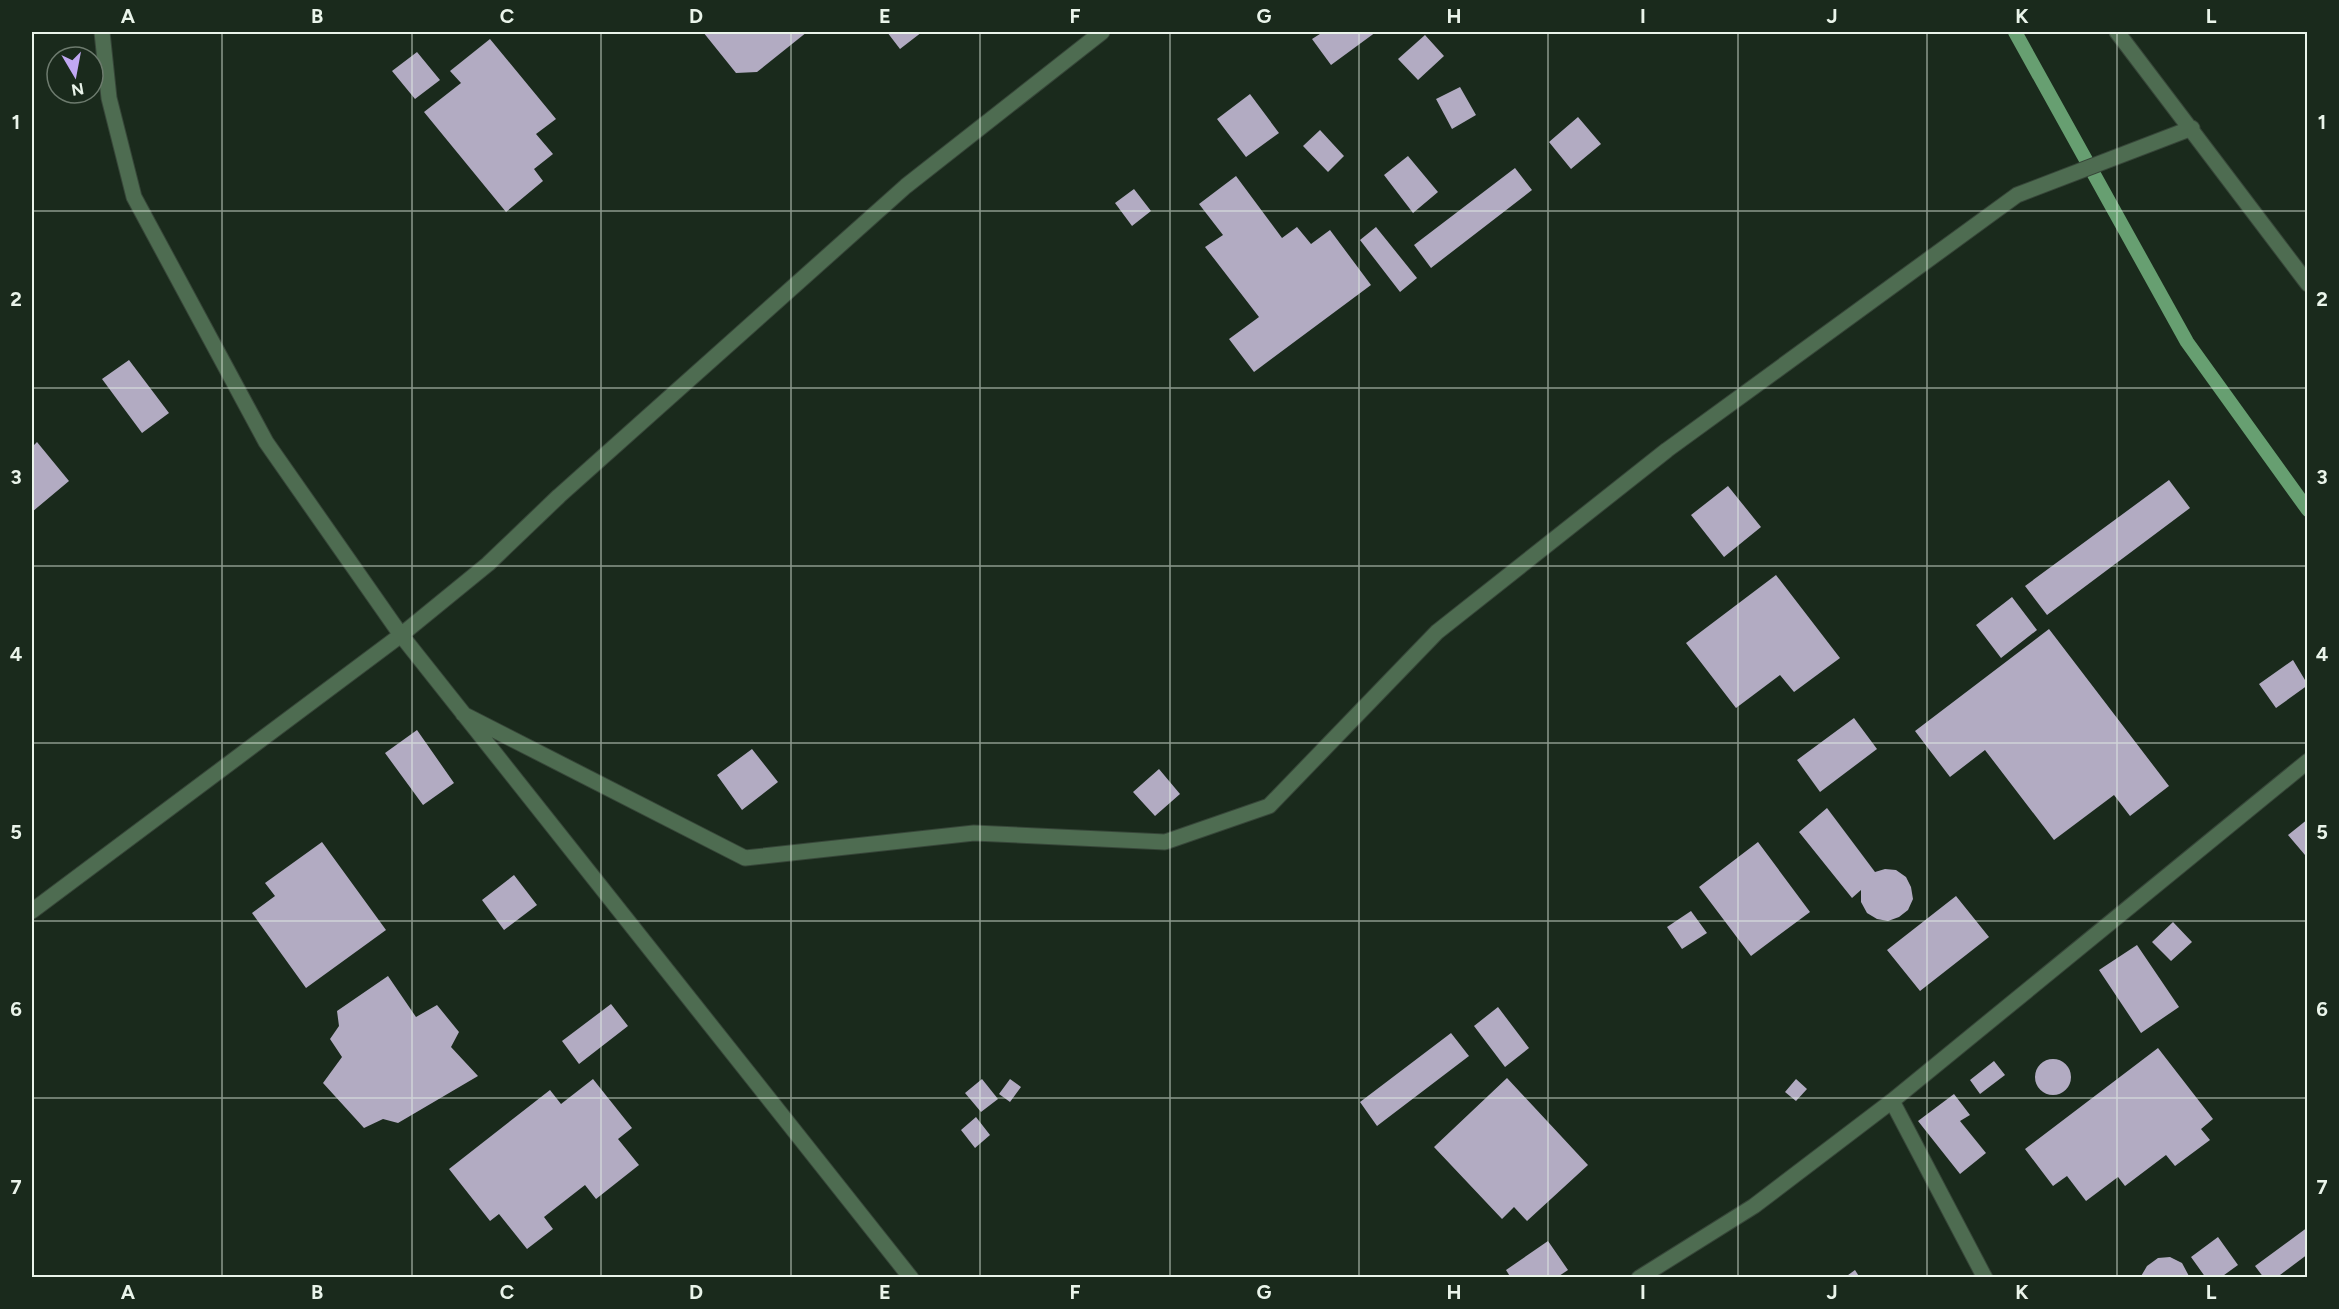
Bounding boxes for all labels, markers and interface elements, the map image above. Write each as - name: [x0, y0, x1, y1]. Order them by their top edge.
- text: A: [121, 4, 136, 28]
- text: B: [311, 4, 323, 28]
- text: C: [500, 4, 514, 28]
- text: D: [689, 4, 703, 28]
- text: E: [879, 4, 891, 28]
- text: F: [1069, 4, 1081, 28]
- text: G: [1257, 4, 1272, 28]
- text: H: [1447, 4, 1462, 28]
- text: I: [1640, 4, 1646, 28]
- text: J: [1826, 4, 1838, 28]
- text: K: [2015, 4, 2029, 28]
- text: L: [2206, 4, 2217, 28]
- north arrow: [45, 45, 105, 105]
- text: N: [70, 79, 85, 100]
- text: 1: [12, 110, 20, 134]
- text: 1: [2318, 110, 2326, 134]
- text: 2: [10, 287, 22, 311]
- text: 2: [2316, 287, 2328, 311]
- text: 3: [10, 465, 22, 489]
- text: 3: [2316, 465, 2328, 489]
- text: 4: [10, 642, 23, 666]
- text: 4: [2316, 642, 2329, 666]
- text: 5: [10, 820, 22, 844]
- text: 5: [2316, 820, 2328, 844]
- text: 6: [10, 997, 22, 1021]
- text: 6: [2316, 997, 2328, 1021]
- text: 7: [10, 1175, 22, 1199]
- text: 7: [2316, 1175, 2328, 1199]
- text: A: [121, 1280, 136, 1304]
- text: B: [311, 1280, 323, 1304]
- text: C: [500, 1280, 514, 1304]
- text: D: [689, 1280, 703, 1304]
- text: E: [879, 1280, 891, 1304]
- text: F: [1069, 1280, 1081, 1304]
- text: G: [1257, 1280, 1272, 1304]
- text: H: [1447, 1280, 1462, 1304]
- text: I: [1640, 1280, 1646, 1304]
- text: J: [1826, 1280, 1838, 1304]
- text: K: [2015, 1280, 2029, 1304]
- text: L: [2206, 1280, 2217, 1304]

